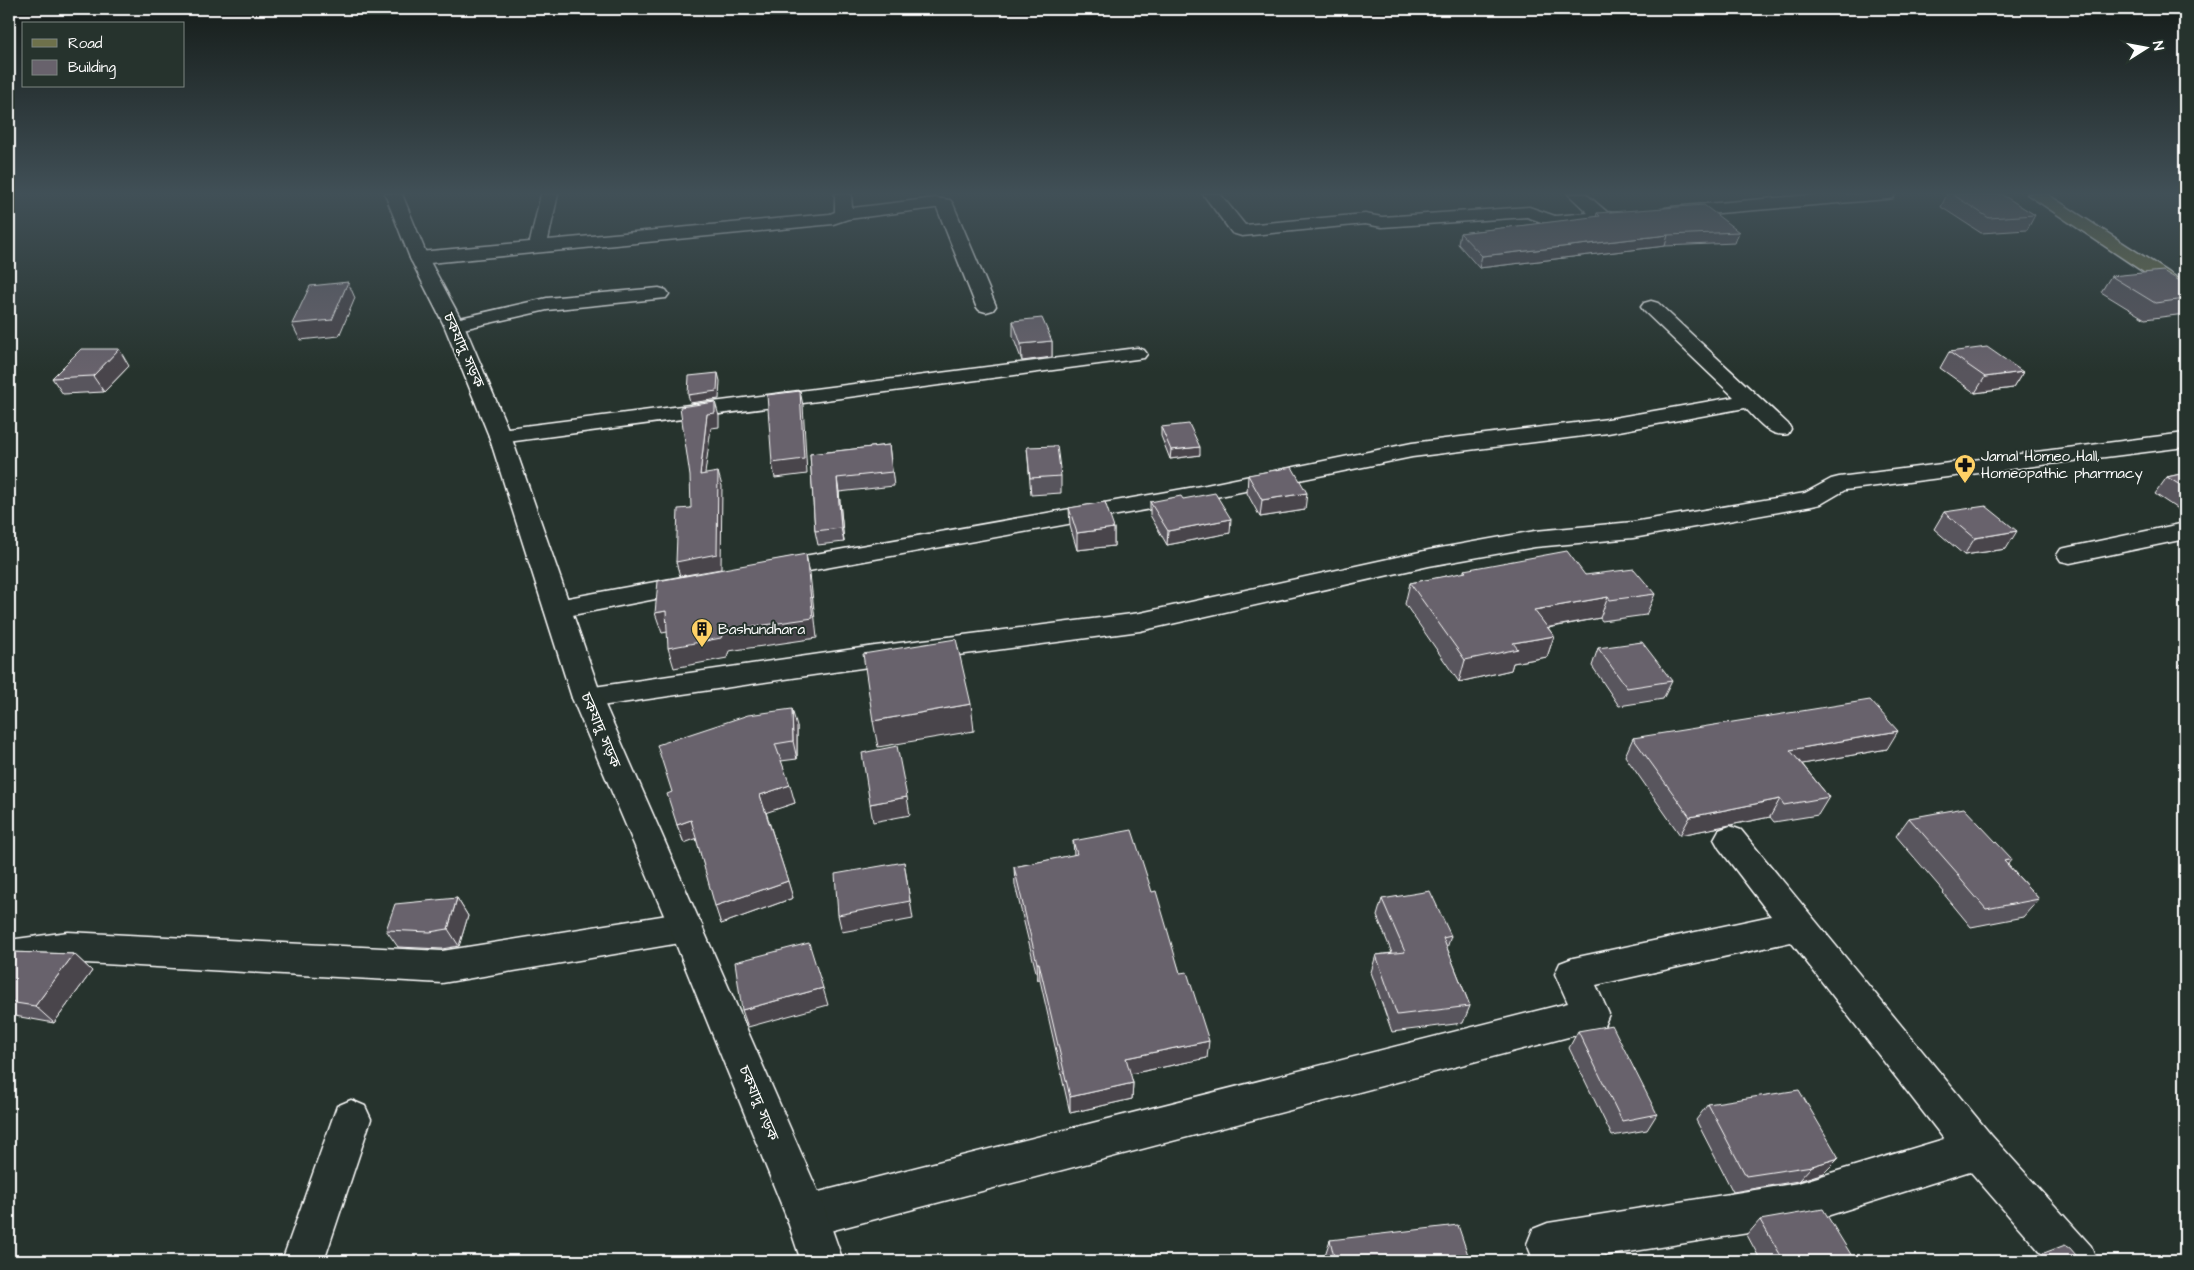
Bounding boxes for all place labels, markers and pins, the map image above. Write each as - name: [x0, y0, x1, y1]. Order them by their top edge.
- place label: Jamal Homeo Hall, Homeopathic pharmacy: [1981, 446, 2143, 485]
- pharmacy icon: Jamal Homeo Hall, Homeopathic pharmacy: [1953, 453, 1977, 484]
- building icon: Bashundhara: [690, 617, 714, 648]
- place label: Bashundhara: [718, 619, 805, 640]

